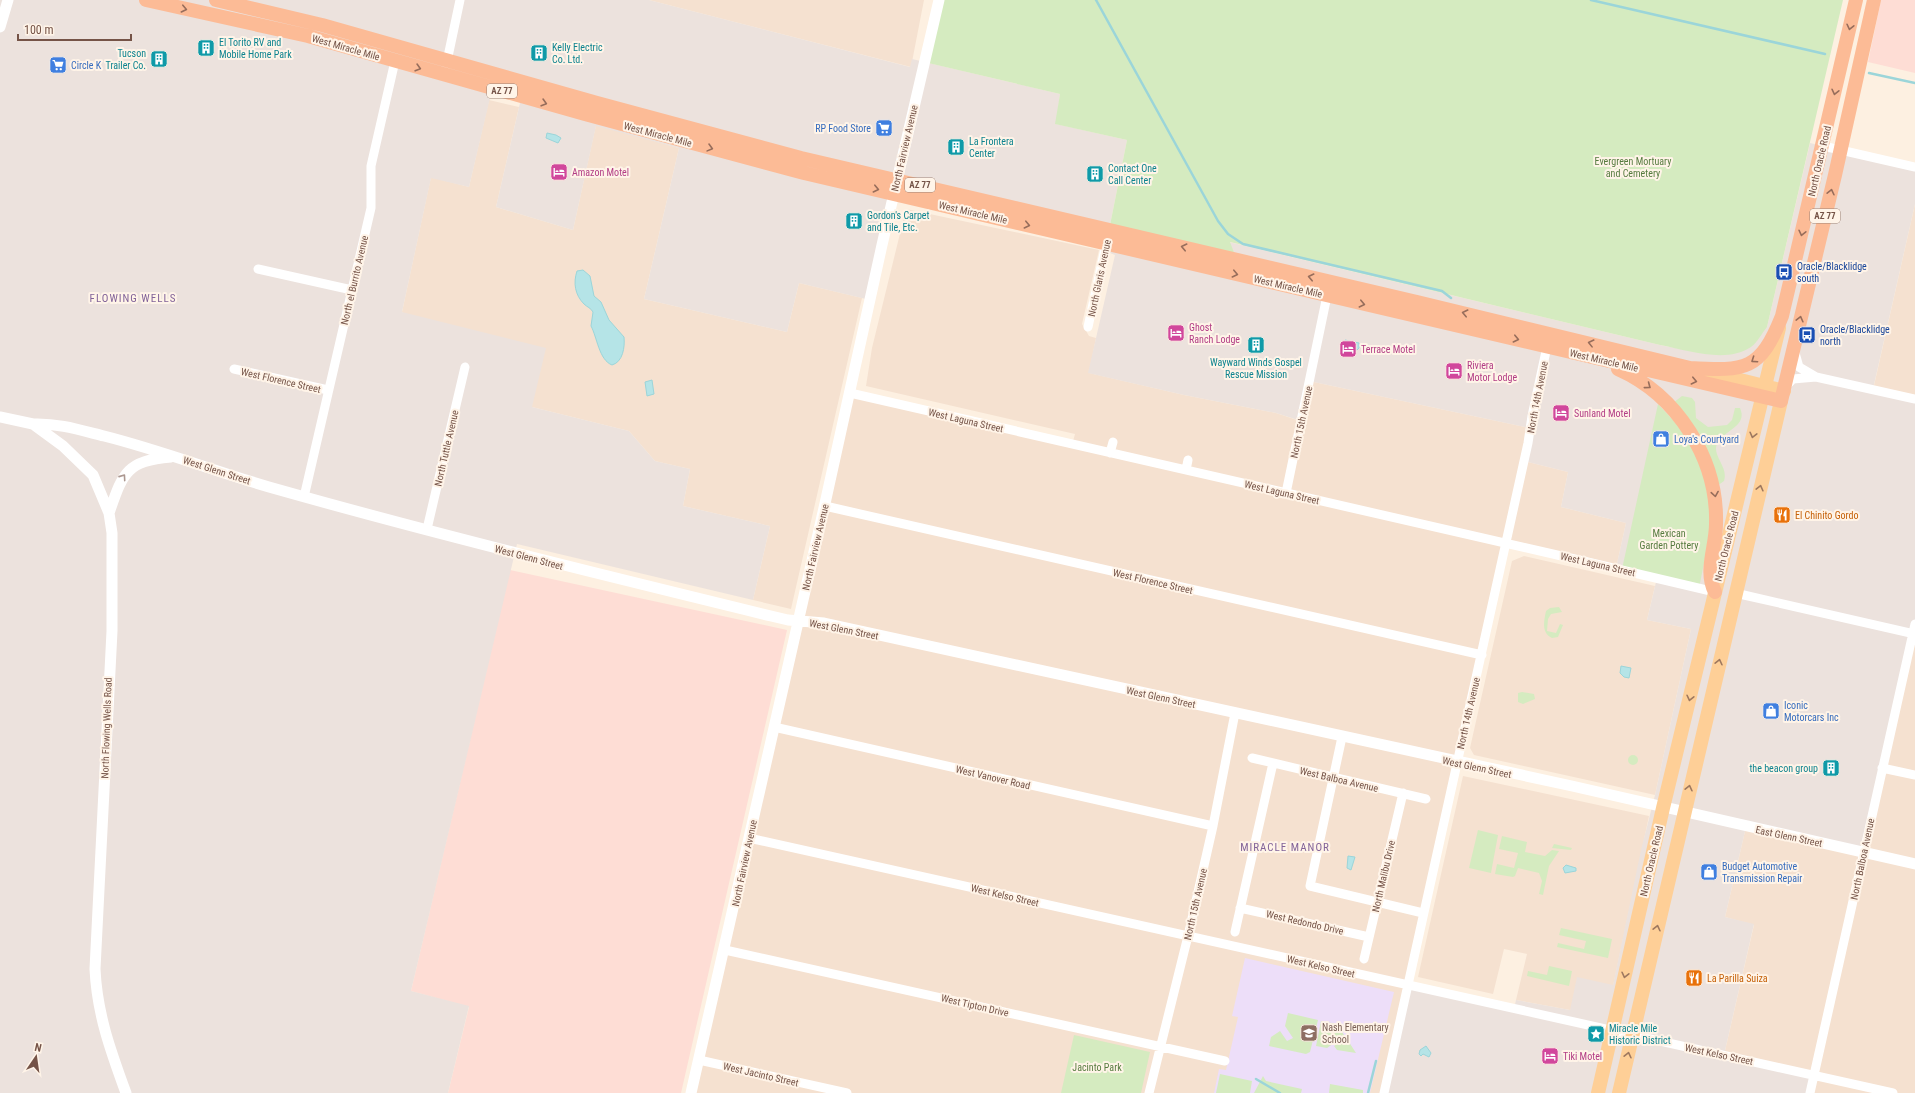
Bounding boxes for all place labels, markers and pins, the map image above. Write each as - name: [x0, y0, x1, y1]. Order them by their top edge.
- place label: El Torito RV and Mobile Home Park: [219, 37, 292, 60]
- building icon: El Torito RV and Mobile Home Park: [196, 38, 216, 58]
- place label: Kelly Electric Co. Ltd.: [552, 42, 603, 65]
- building icon: Kelly Electric Co. Ltd.: [529, 43, 549, 63]
- place label: Tucson Trailer Co.: [106, 48, 146, 71]
- building icon: Tucson Trailer Co.: [149, 49, 169, 69]
- supermarket icon: Circle K: [48, 55, 68, 75]
- place label: Circle K: [71, 60, 102, 71]
- supermarket icon: RP Food Store: [874, 118, 894, 138]
- place label: RP Food Store: [815, 123, 871, 134]
- place label: La Frontera Center: [969, 136, 1014, 159]
- building icon: La Frontera Center: [946, 137, 966, 157]
- hotel icon: Amazon Motel: [549, 162, 569, 182]
- place label: Contact One Call Center: [1108, 163, 1157, 186]
- building icon: Contact One Call Center: [1085, 164, 1105, 184]
- place label: Amazon Motel: [572, 167, 629, 178]
- place label: Gordon's Carpet and Tile, Etc.: [867, 210, 930, 233]
- building icon: Gordon's Carpet and Tile, Etc.: [844, 211, 864, 231]
- place label: Oracle/Blacklidge south: [1797, 261, 1867, 284]
- bus stop icon: Oracle/Blacklidge south: [1774, 262, 1794, 282]
- place label: Ghost Ranch Lodge: [1189, 322, 1240, 345]
- hotel icon: Ghost Ranch Lodge: [1166, 323, 1186, 343]
- place label: Oracle/Blacklidge north: [1820, 324, 1890, 347]
- bus stop icon: Oracle/Blacklidge north: [1797, 325, 1817, 345]
- building icon: Wayward Winds Gospel Rescue Mission: [1246, 335, 1266, 355]
- hotel icon: Terrace Motel: [1338, 339, 1358, 359]
- place label: Terrace Motel: [1361, 344, 1415, 355]
- place label: Wayward Winds Gospel Rescue Mission: [1210, 357, 1302, 380]
- place label: Riviera Motor Lodge: [1467, 360, 1517, 383]
- hotel icon: Riviera Motor Lodge: [1444, 361, 1464, 381]
- hotel icon: Sunland Motel: [1551, 403, 1571, 423]
- place label: Sunland Motel: [1574, 408, 1631, 419]
- shop icon: Loya's Courtyard: [1651, 429, 1671, 449]
- place label: Loya's Courtyard: [1674, 434, 1739, 445]
- restaurant icon: El Chinito Gordo: [1772, 505, 1792, 525]
- place label: El Chinito Gordo: [1795, 510, 1859, 521]
- place label: Iconic Motorcars Inc: [1784, 700, 1839, 723]
- shop icon: Iconic Motorcars Inc: [1761, 701, 1781, 721]
- building icon: the beacon group: [1821, 758, 1841, 778]
- place label: the beacon group: [1749, 763, 1818, 774]
- place label: Budget Automotive Transmission Repair: [1722, 861, 1802, 884]
- shop icon: Budget Automotive Transmission Repair: [1699, 862, 1719, 882]
- restaurant icon: La Parilla Suiza: [1684, 968, 1704, 988]
- place label: La Parilla Suiza: [1707, 973, 1768, 984]
- place label: Nash Elementary School: [1322, 1022, 1389, 1045]
- school or university icon: Nash Elementary School: [1299, 1023, 1319, 1043]
- place label: Miracle Mile Historic District: [1609, 1023, 1671, 1046]
- place icon: Miracle Mile Historic District: [1586, 1024, 1606, 1044]
- hotel icon: Tiki Motel: [1540, 1046, 1560, 1066]
- place label: Tiki Motel: [1563, 1051, 1602, 1062]

